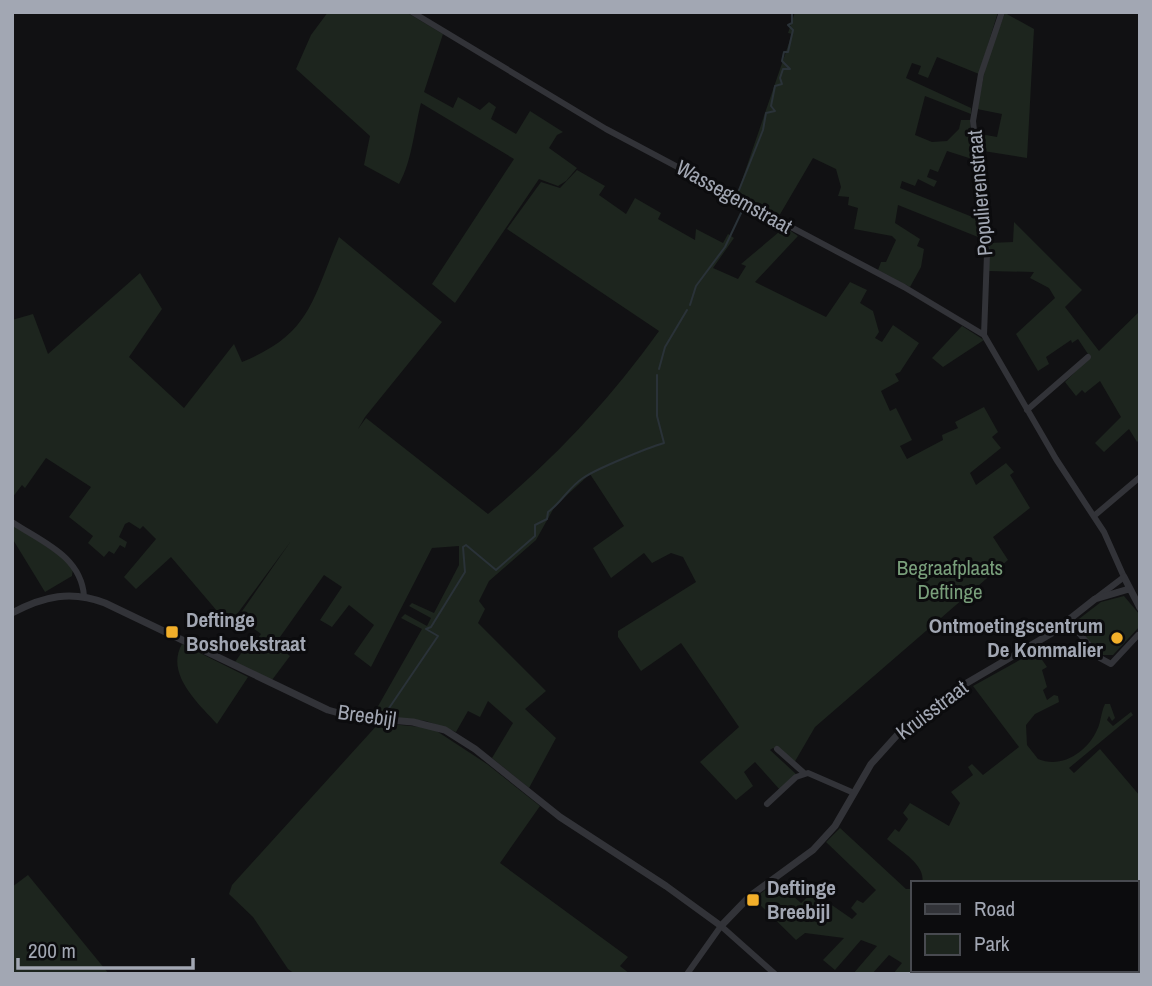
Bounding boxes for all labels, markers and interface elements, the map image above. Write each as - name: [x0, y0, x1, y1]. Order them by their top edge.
- street label: Populierenstraat: [960, 129, 999, 257]
- street label: Wassegemstraat: [671, 153, 798, 241]
- park label: Begraafplaats Deftinge: [897, 553, 1003, 606]
- place label: Deftinge Boshoekstraat: [186, 605, 306, 658]
- place label: Ontmoetingscentrum De Kommalier: [929, 611, 1103, 664]
- marker: Deftinge Boshoekstraat: [164, 624, 180, 640]
- marker: Ontmoetingscentrum De Kommalier: [1109, 630, 1125, 646]
- street label: Kruisstraat: [890, 673, 974, 746]
- street label: Breebijl: [336, 697, 398, 734]
- place label: Deftinge Breebijl: [767, 873, 836, 926]
- legend: [911, 881, 1138, 972]
- marker: Deftinge Breebijl: [745, 892, 761, 908]
- text: Road: [974, 894, 1015, 923]
- scale bar: [18, 926, 192, 970]
- text: Park: [974, 929, 1010, 958]
- text: 200 m: [28, 936, 76, 965]

